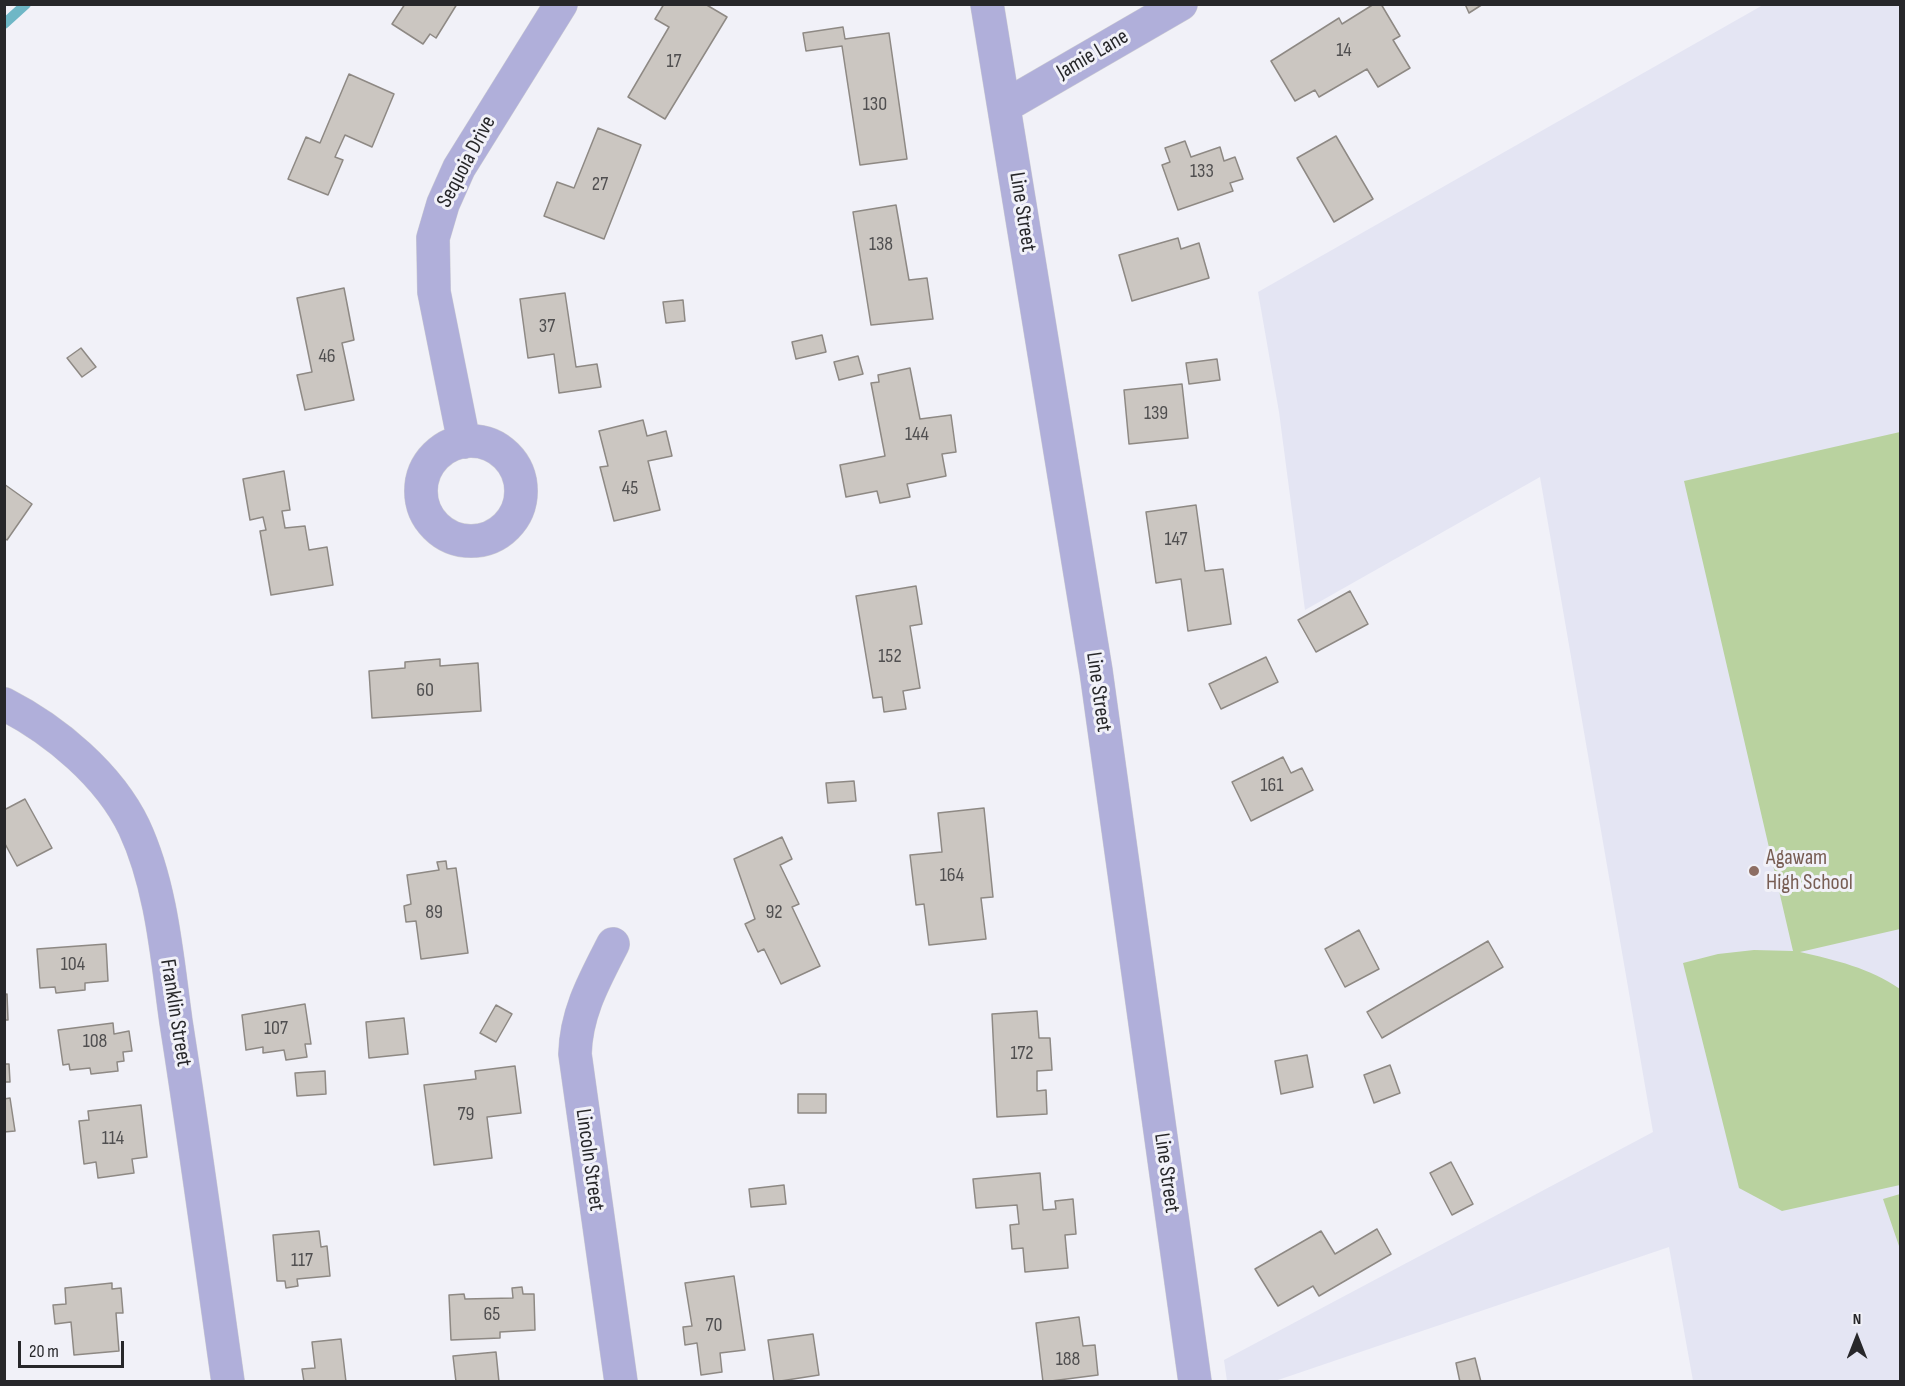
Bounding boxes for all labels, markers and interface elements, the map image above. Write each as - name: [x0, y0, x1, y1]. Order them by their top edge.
- street label: Jamie Lane: [1052, 24, 1134, 86]
- house number: 14: [1336, 39, 1352, 63]
- house number: 17: [667, 50, 681, 74]
- house number: 130: [863, 93, 887, 117]
- street label: Sequoia Drive: [432, 112, 502, 212]
- house number: 133: [1190, 160, 1214, 184]
- street label: Line Street: [1003, 170, 1041, 254]
- house number: 27: [592, 173, 608, 197]
- house number: 138: [869, 233, 893, 257]
- house number: 37: [539, 315, 555, 339]
- house number: 46: [318, 345, 336, 369]
- house number: 139: [1144, 402, 1168, 426]
- house number: 144: [905, 423, 929, 447]
- house number: 45: [622, 477, 638, 501]
- house number: 147: [1164, 528, 1188, 552]
- house number: 152: [878, 645, 902, 669]
- street label: Line Street: [1079, 650, 1117, 734]
- house number: 60: [416, 679, 434, 703]
- house number: 161: [1261, 774, 1283, 798]
- place label: Agawam High School: [1766, 845, 1853, 896]
- house number: 164: [940, 864, 964, 888]
- marker: Agawam High School: [1747, 864, 1761, 878]
- house number: 89: [425, 901, 443, 925]
- house number: 92: [765, 901, 783, 925]
- house number: 104: [61, 953, 85, 977]
- street label: Franklin Street: [153, 957, 197, 1069]
- house number: 107: [264, 1017, 288, 1041]
- house number: 108: [83, 1030, 107, 1054]
- house number: 172: [1010, 1042, 1034, 1066]
- house number: 79: [458, 1103, 474, 1127]
- street label: Lincoln Street: [569, 1107, 609, 1213]
- house number: 114: [102, 1127, 124, 1151]
- street label: Line Street: [1147, 1131, 1185, 1215]
- house number: 117: [291, 1249, 313, 1273]
- house number: 65: [484, 1303, 500, 1327]
- north arrow: [1827, 1308, 1887, 1368]
- text: N: [1853, 1310, 1861, 1329]
- house number: 70: [706, 1314, 722, 1338]
- scale bar: [21, 1329, 128, 1367]
- text: 20 m: [29, 1341, 59, 1362]
- house number: 188: [1056, 1348, 1080, 1372]

